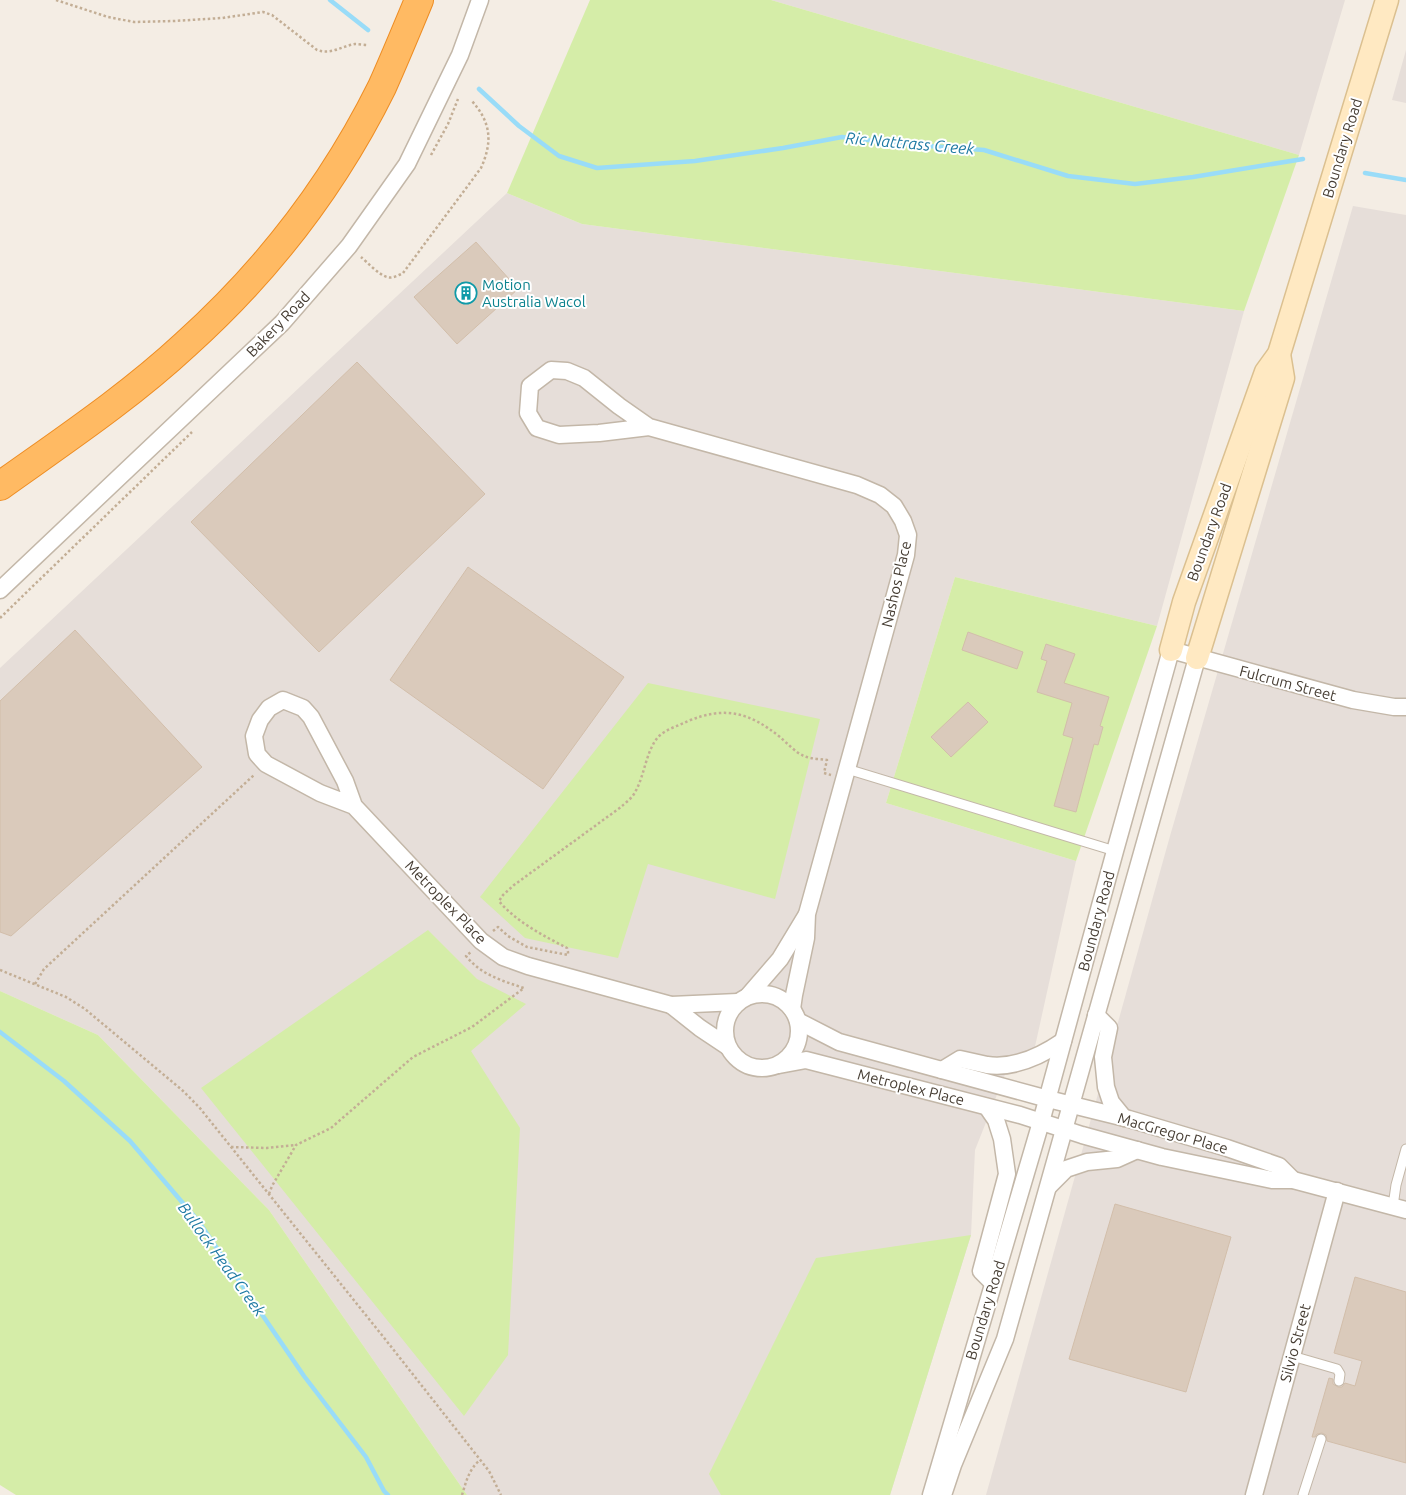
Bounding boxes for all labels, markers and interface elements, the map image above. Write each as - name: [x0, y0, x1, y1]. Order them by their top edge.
- street label: Boundary Road: [1319, 96, 1365, 200]
- water label: Ric Nattrass Creek: [845, 128, 976, 158]
- place label: Motion Australia Wacol: [482, 276, 586, 310]
- building icon: Motion Australia Wacol: [454, 281, 478, 305]
- street label: Bakery Road: [243, 288, 313, 360]
- street label: Boundary Road: [1183, 481, 1235, 583]
- street label: Nashos Place: [878, 539, 914, 629]
- street label: Fulcrum Street: [1238, 662, 1338, 704]
- street label: Metroplex Place: [402, 857, 490, 947]
- street label: Boundary Road: [1074, 869, 1118, 973]
- street label: Metroplex Place: [856, 1066, 966, 1108]
- street label: MacGregor Place: [1116, 1109, 1230, 1157]
- water label: Bullock Head Creek: [175, 1199, 270, 1320]
- street label: Boundary Road: [962, 1258, 1008, 1362]
- street label: Silvio Street: [1276, 1302, 1314, 1384]

